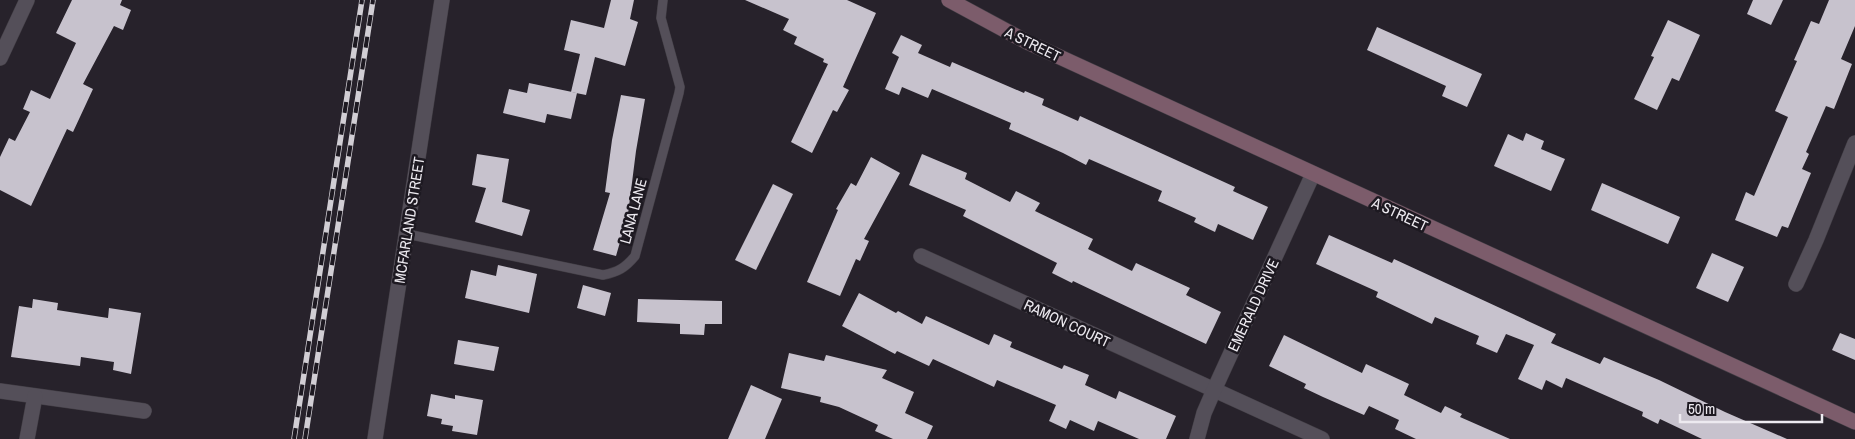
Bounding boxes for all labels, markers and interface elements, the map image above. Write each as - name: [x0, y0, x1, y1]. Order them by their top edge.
- street label: A STREET: [1001, 21, 1065, 67]
- street label: MCFARLAND STREET: [389, 155, 429, 285]
- street label: LANA LANE: [614, 176, 652, 246]
- street label: A STREET: [1368, 191, 1432, 236]
- street label: EMERALD DRIVE: [1222, 255, 1284, 355]
- street label: RAMON COURT: [1021, 294, 1114, 352]
- scale bar: [1680, 392, 1822, 424]
- text: 50 m: [1688, 398, 1715, 419]

